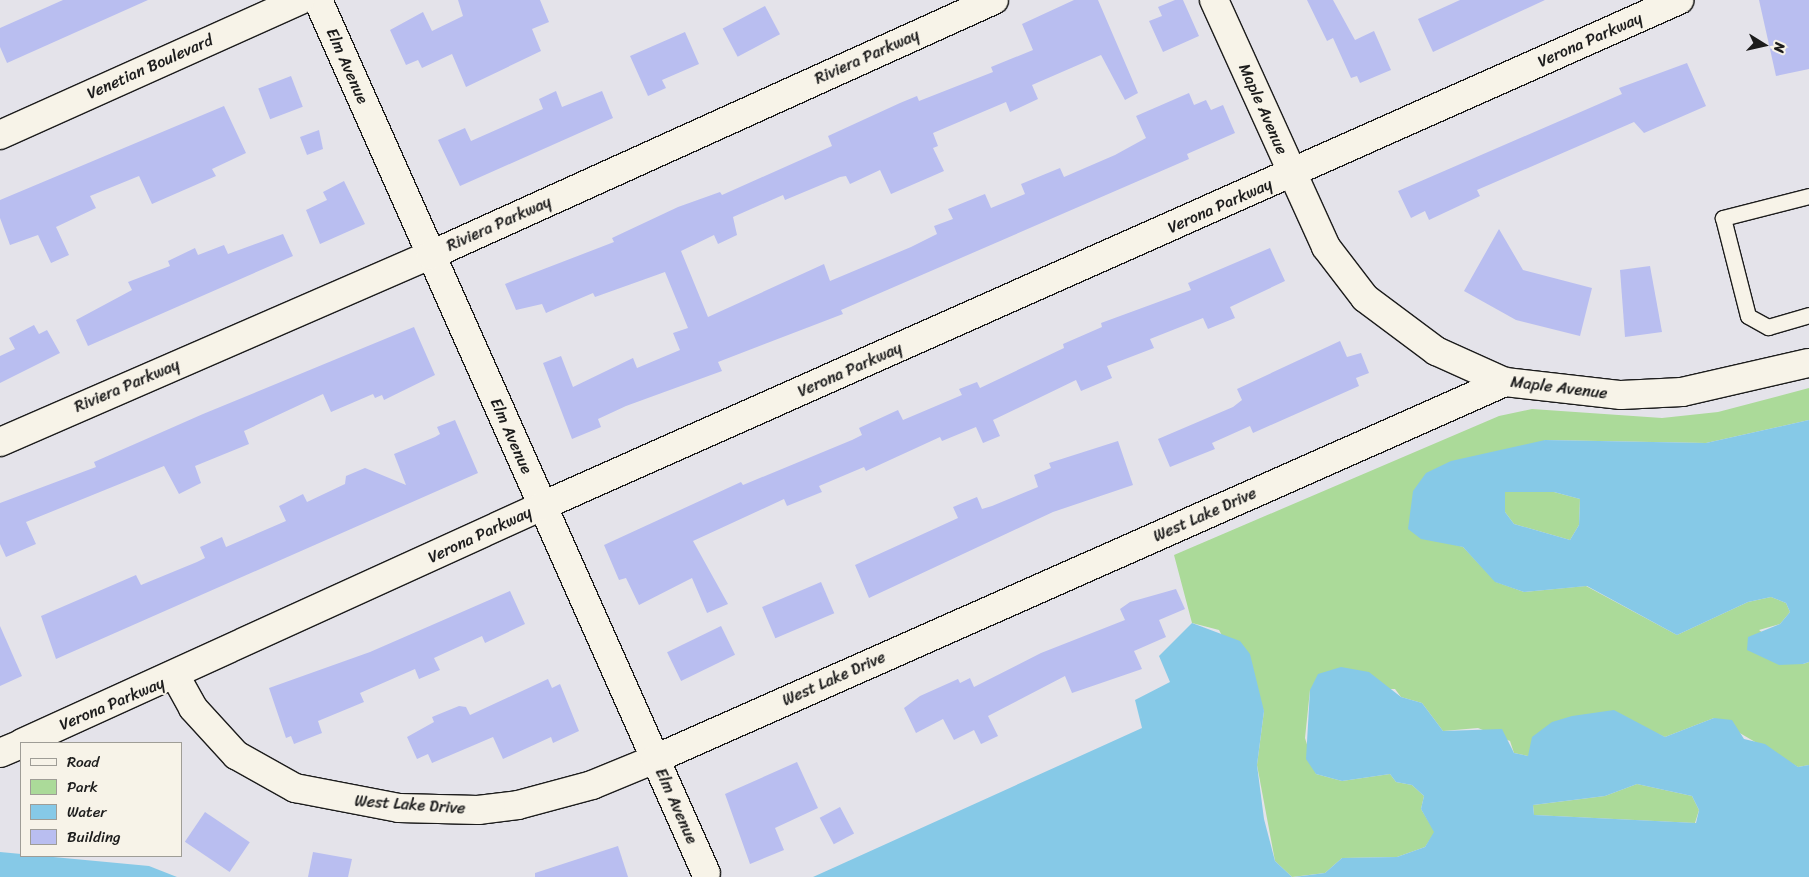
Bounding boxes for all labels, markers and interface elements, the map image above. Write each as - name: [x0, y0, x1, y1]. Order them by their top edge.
- street label: Verona Parkway: [1535, 8, 1645, 72]
- north arrow: [1739, 20, 1789, 70]
- street label: Elm Avenue: [322, 25, 372, 107]
- street label: Riviera Parkway: [812, 25, 922, 89]
- street label: Venetian Boulevard: [84, 31, 216, 103]
- text: N: [1766, 41, 1792, 55]
- street label: Maple Avenue: [1234, 61, 1292, 157]
- street label: Verona Parkway: [1165, 174, 1275, 238]
- street label: Riviera Parkway: [444, 192, 554, 256]
- street label: Verona Parkway: [795, 338, 905, 402]
- street label: Riviera Parkway: [71, 355, 183, 417]
- street label: Maple Avenue: [1509, 373, 1609, 403]
- street label: Elm Avenue: [486, 395, 536, 477]
- street label: West Lake Drive: [1150, 484, 1260, 546]
- street label: Verona Parkway: [425, 503, 535, 567]
- street label: West Lake Drive: [779, 648, 889, 710]
- street label: Verona Parkway: [57, 673, 167, 735]
- legend: [20, 742, 182, 857]
- text: Road: [67, 749, 99, 775]
- street label: Elm Avenue: [651, 765, 701, 847]
- text: Park: [67, 774, 98, 800]
- street label: West Lake Drive: [354, 792, 466, 818]
- text: Water: [67, 799, 107, 825]
- text: Building: [67, 824, 121, 850]

